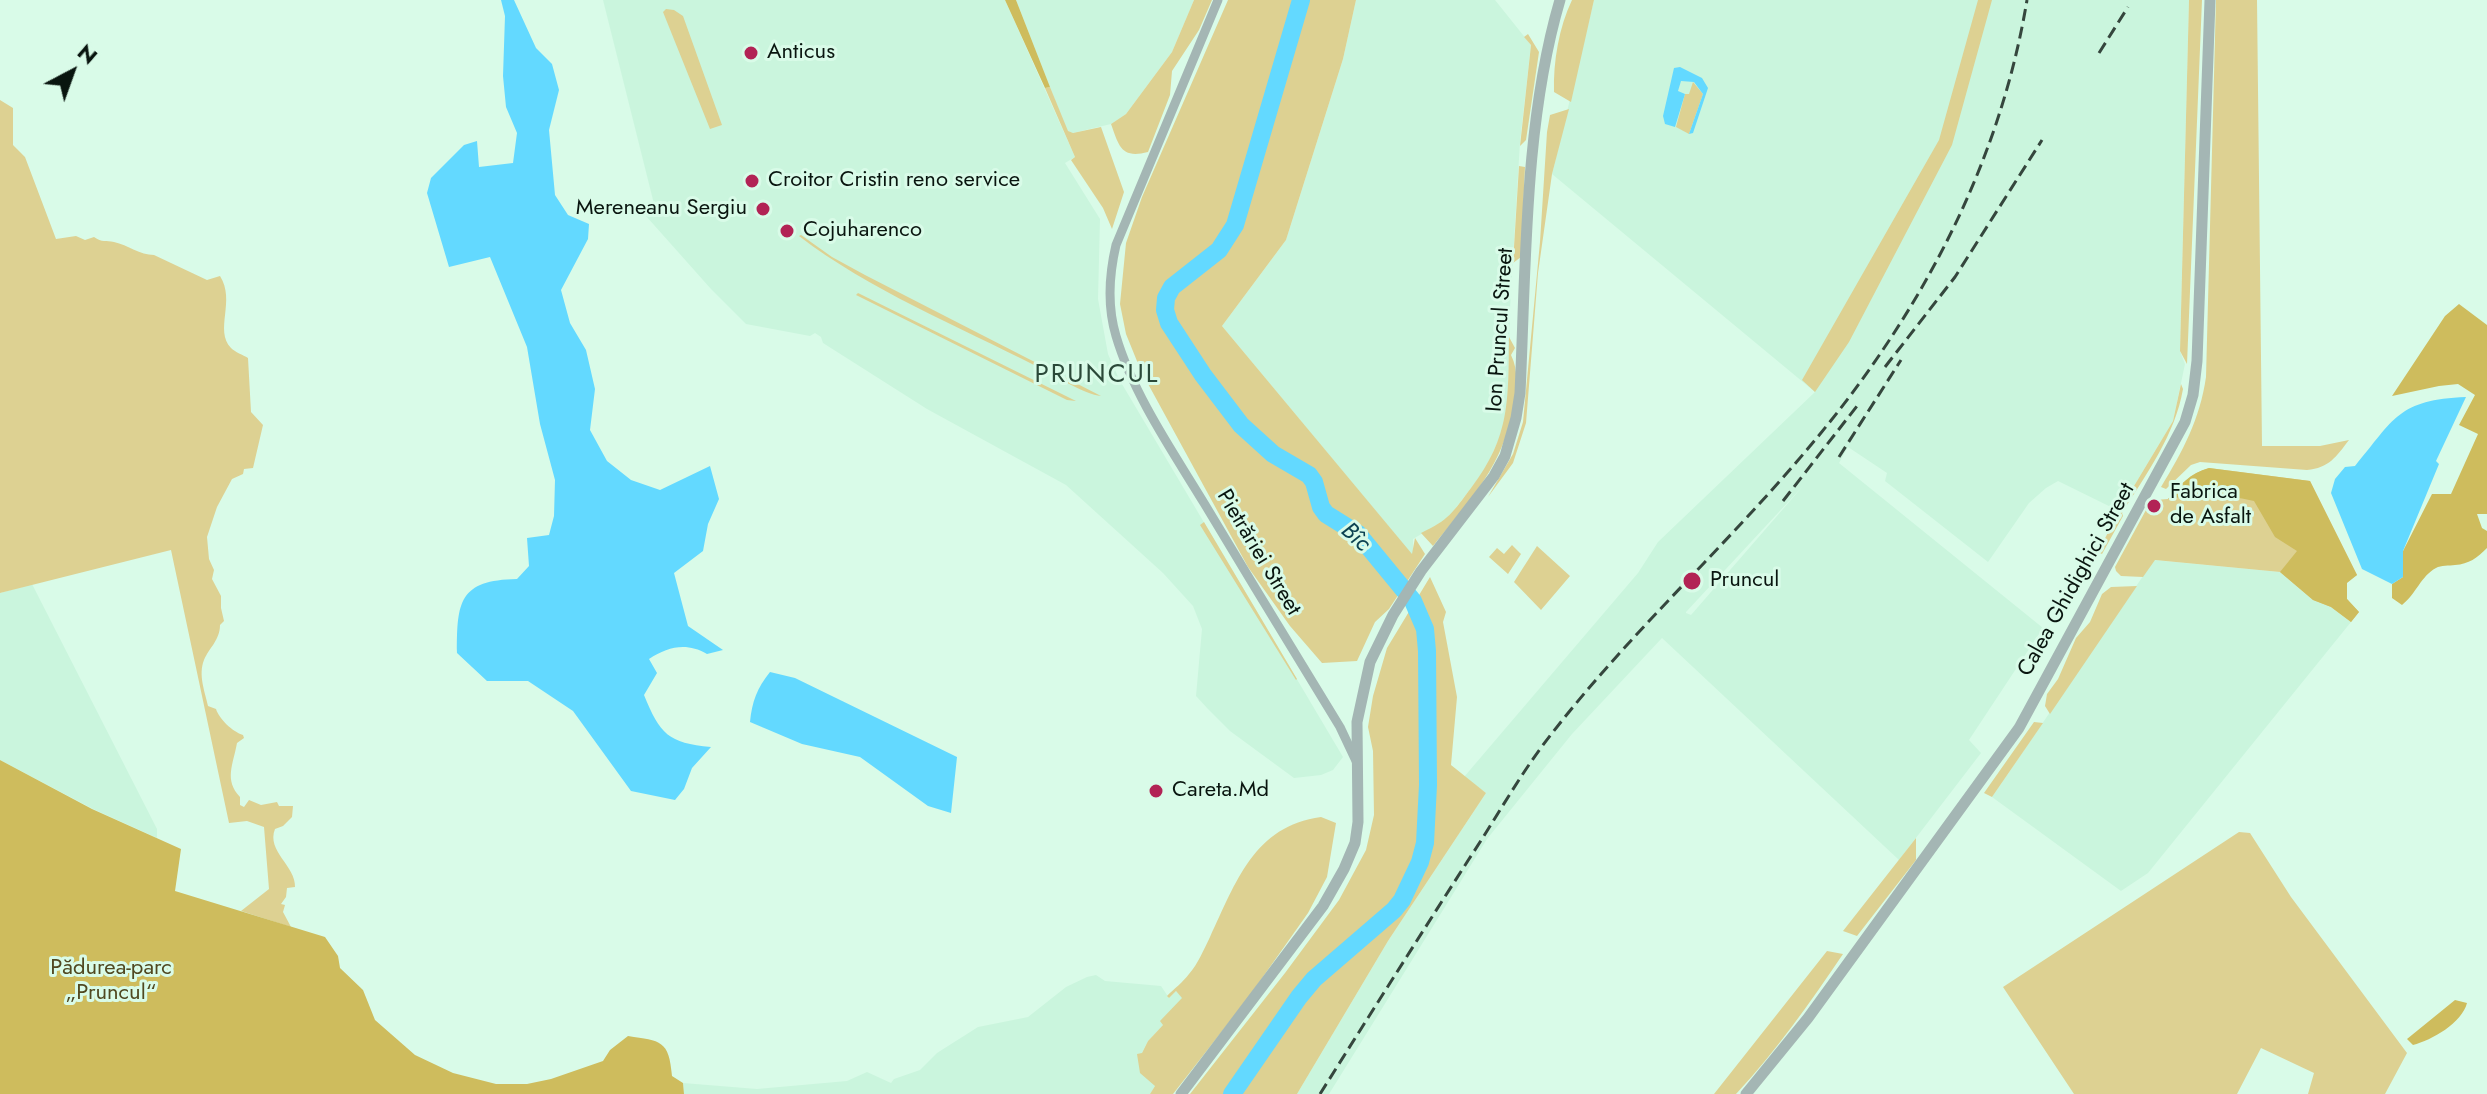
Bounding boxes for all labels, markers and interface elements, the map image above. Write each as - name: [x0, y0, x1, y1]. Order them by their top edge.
- north arrow: [32, 32, 112, 112]
- text: N: [71, 36, 105, 72]
- place label: Anticus: [767, 40, 835, 66]
- marker: Anticus: [742, 44, 760, 62]
- place label: Croitor Cristin reno service: [768, 168, 1020, 194]
- marker: Croitor Cristin reno service: [743, 172, 761, 190]
- place label: Mereneanu Sergiu: [576, 196, 747, 222]
- marker: Mereneanu Sergiu: [754, 200, 772, 218]
- place label: Cojuharenco: [803, 218, 922, 244]
- marker: Cojuharenco: [778, 222, 796, 240]
- street label: Ion Pruncul Street: [1482, 247, 1520, 413]
- district label: PRUNCUL: [1034, 360, 1160, 392]
- street label: Calea Ghidighici Street: [2013, 479, 2141, 681]
- place label: Fabrica de Asfalt: [2170, 480, 2251, 532]
- street label: Pietrăriei Street: [1210, 485, 1306, 621]
- marker: Fabrica de Asfalt: [2145, 497, 2163, 515]
- water label: Bîc: [1334, 517, 1376, 559]
- place label: Pruncul: [1710, 568, 1779, 594]
- marker: Pruncul: [1681, 570, 1703, 592]
- place label: Careta.Md: [1172, 778, 1269, 804]
- marker: Careta.Md: [1147, 782, 1165, 800]
- park label: Pădurea-parc „Pruncul“: [50, 956, 172, 1008]

